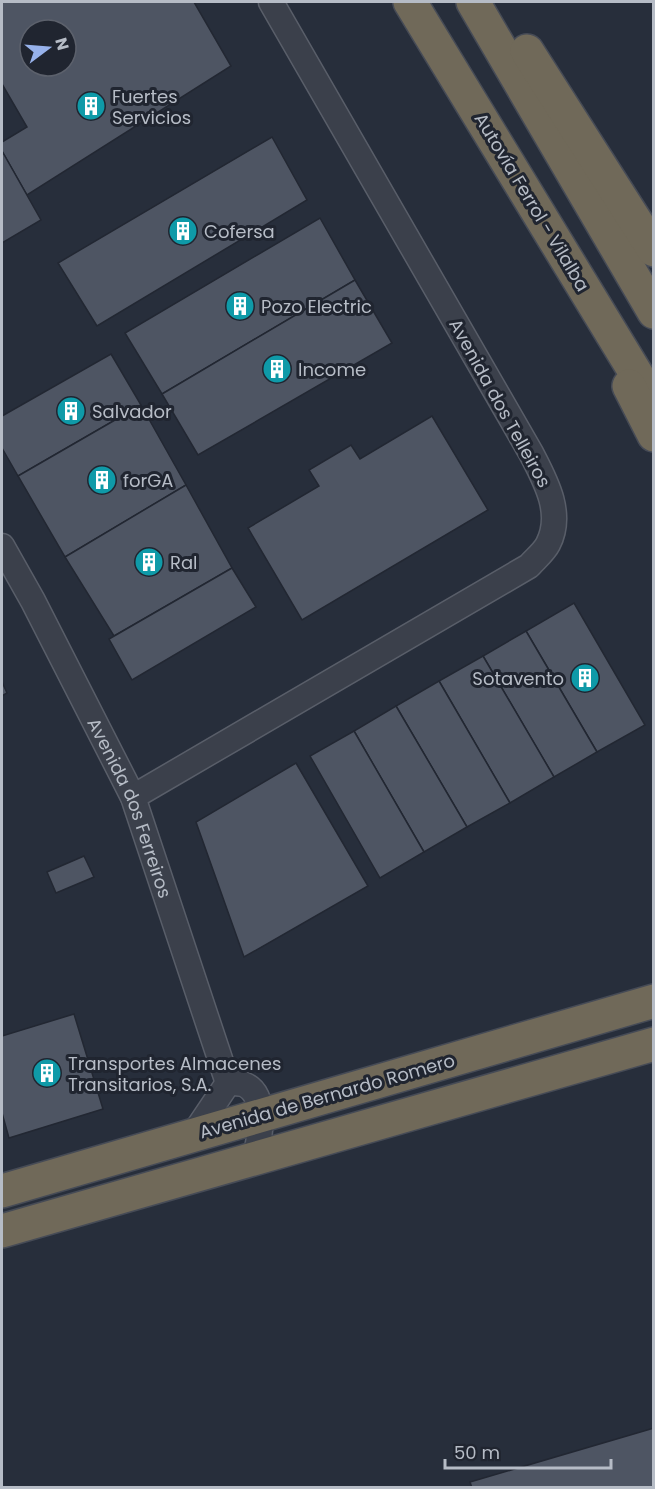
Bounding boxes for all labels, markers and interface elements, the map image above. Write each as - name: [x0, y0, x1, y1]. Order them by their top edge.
- north arrow: [18, 18, 78, 78]
- text: N: [49, 35, 75, 53]
- place label: Fuertes Servicios: [112, 84, 191, 130]
- building icon: Fuertes Servicios: [75, 90, 107, 122]
- street label: Autovía Ferrol - Vilalba: [469, 108, 595, 296]
- building icon: Cofersa: [167, 215, 199, 247]
- place label: Cofersa: [204, 219, 275, 244]
- building icon: Pozo Electric: [224, 290, 256, 322]
- place label: Pozo Electric: [261, 294, 372, 319]
- street label: Avenida dos Telleiros: [443, 314, 557, 492]
- building icon: Income: [261, 353, 293, 385]
- place label: Income: [298, 357, 366, 382]
- building icon: Salvador: [55, 395, 87, 427]
- place label: Salvador: [92, 399, 172, 424]
- building icon: forGA: [86, 464, 118, 496]
- place label: forGA: [123, 468, 173, 493]
- building icon: Ral: [133, 546, 165, 578]
- place label: Ral: [170, 550, 198, 575]
- building icon: Sotavento: [569, 662, 601, 694]
- place label: Sotavento: [472, 666, 564, 691]
- street label: Avenida dos Ferreiros: [82, 713, 178, 901]
- street label: Avenida de Bernardo Romero: [196, 1047, 458, 1145]
- place label: Transportes Almacenes Transitarios, S.A.: [68, 1051, 281, 1097]
- building icon: Transportes Almacenes Transitarios, S.A.: [31, 1057, 63, 1089]
- scale bar: [445, 1432, 612, 1470]
- text: 50 m: [454, 1440, 500, 1465]

